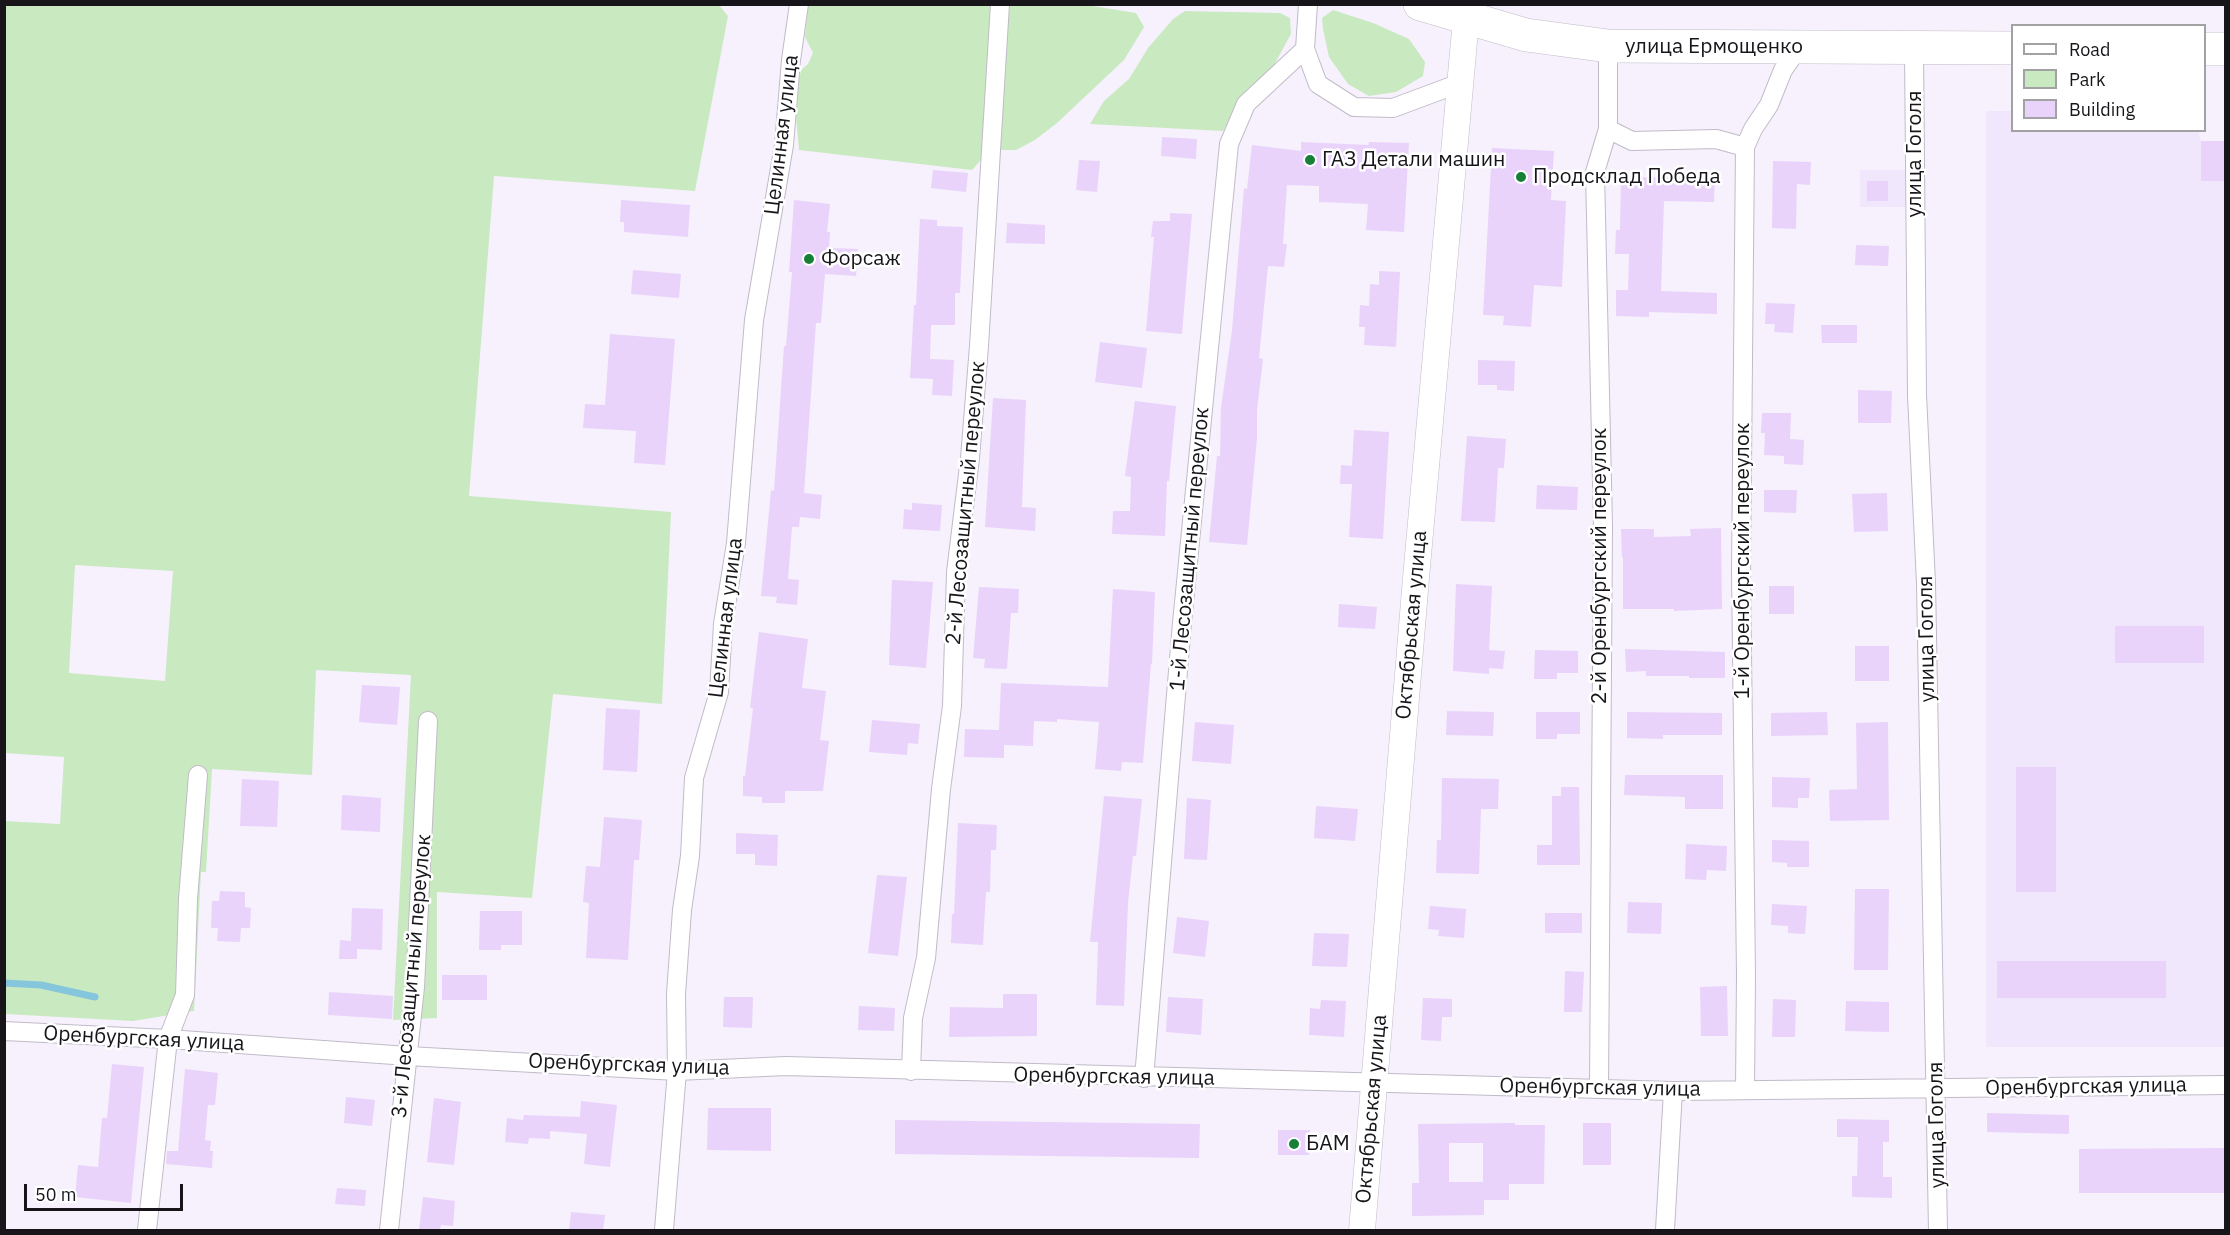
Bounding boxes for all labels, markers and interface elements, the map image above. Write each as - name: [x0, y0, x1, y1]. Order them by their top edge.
- legend: [2011, 24, 2206, 132]
- street label: улица Ермощенко: [1625, 34, 1803, 60]
- text: Road: [2069, 38, 2110, 61]
- street label: Целинная улица: [760, 53, 804, 217]
- text: Park: [2069, 68, 2105, 91]
- street label: улица Гоголя: [1902, 91, 1928, 217]
- text: Building: [2069, 98, 2135, 121]
- place label: ГАЗ Детали машин: [1322, 147, 1505, 173]
- marker: ГАЗ Детали машин: [1303, 153, 1317, 167]
- place label: Продсклад Победа: [1533, 164, 1721, 190]
- marker: Продсклад Победа: [1514, 170, 1528, 184]
- place label: Форсаж: [821, 246, 901, 272]
- marker: Форсаж: [802, 252, 816, 266]
- street label: 2-й Лесозащитный переулок: [941, 360, 991, 646]
- street label: 1-й Лесозащитный переулок: [1165, 406, 1215, 692]
- street label: 1-й Оренбургский переулок: [1730, 423, 1756, 699]
- street label: 2-й Оренбургский переулок: [1587, 428, 1613, 704]
- street label: Октябрьская улица: [1391, 529, 1433, 721]
- street label: Целинная улица: [704, 536, 748, 700]
- street label: улица Гоголя: [1913, 575, 1941, 703]
- street label: 3-й Лесозащитный переулок: [387, 833, 437, 1119]
- street label: Октябрьская улица: [1351, 1013, 1393, 1205]
- street label: Оренбургская улица: [43, 1021, 245, 1057]
- street label: Оренбургская улица: [528, 1049, 730, 1081]
- street label: улица Гоголя: [1923, 1061, 1951, 1189]
- street label: Оренбургская улица: [1013, 1063, 1215, 1091]
- street label: Оренбургская улица: [1985, 1073, 2187, 1101]
- street label: Оренбургская улица: [1499, 1074, 1701, 1102]
- place label: БАМ: [1306, 1131, 1350, 1157]
- marker: БАМ: [1287, 1137, 1301, 1151]
- scale bar: [27, 1172, 186, 1210]
- text: 50 m: [35, 1183, 77, 1206]

